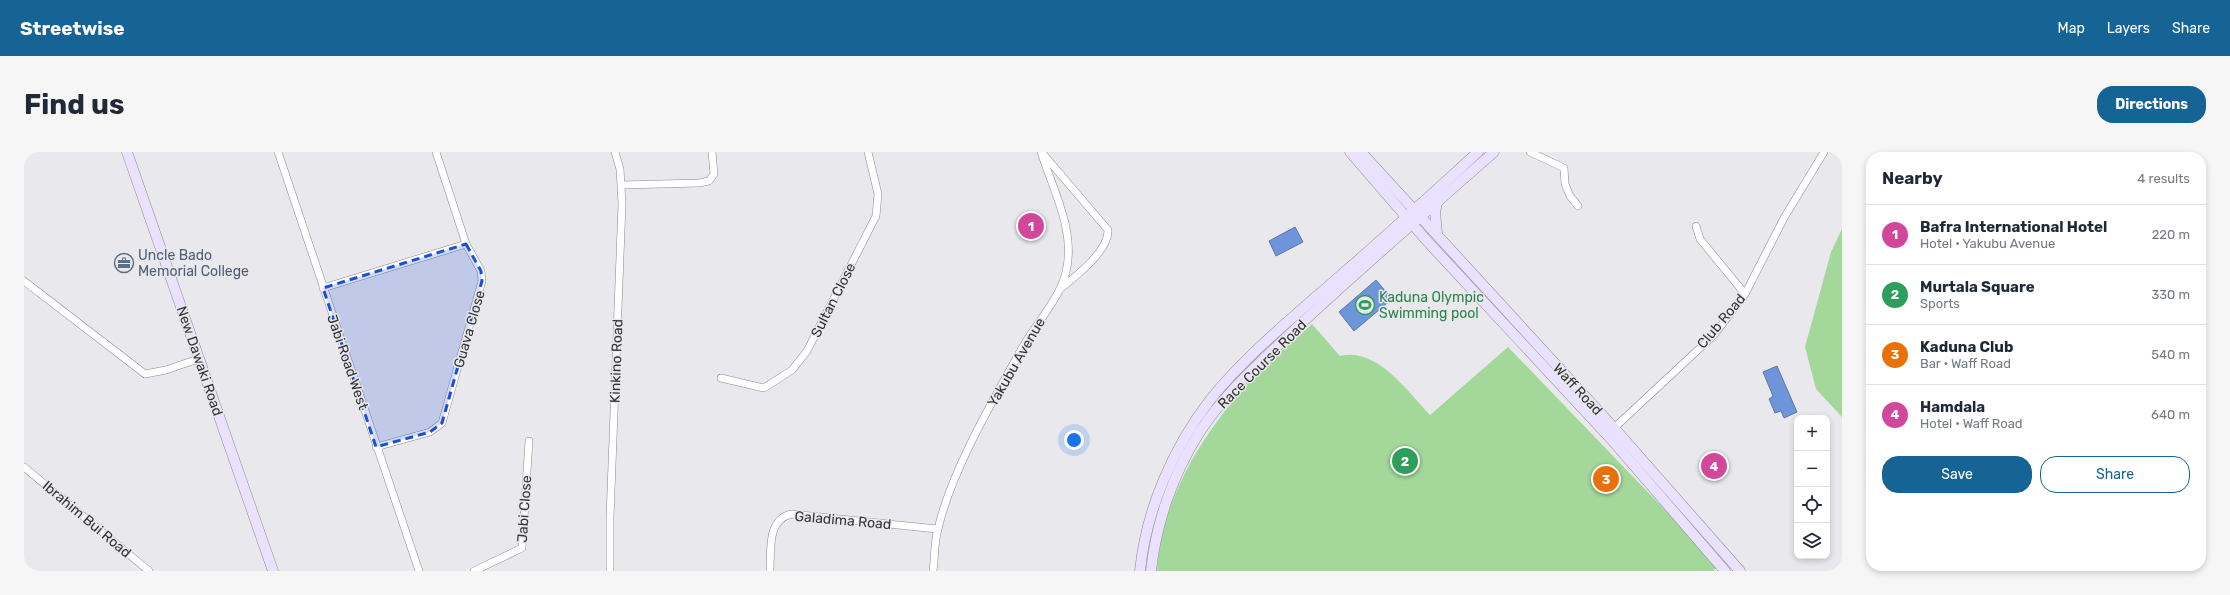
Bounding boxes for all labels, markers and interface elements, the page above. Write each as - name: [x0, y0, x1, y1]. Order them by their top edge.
- text: Streetwise: [20, 17, 125, 40]
- text: Map: [2058, 20, 2085, 37]
- text: Layers: [2107, 20, 2150, 37]
- text: Share: [2172, 20, 2210, 37]
- button: Directions: [2097, 86, 2206, 123]
- text: Find us: [24, 88, 124, 121]
- text: Nearby: [1882, 168, 1943, 188]
- text: 4 results: [2137, 171, 2190, 186]
- pin: 1: [1018, 211, 1044, 241]
- text: Bafra International Hotel: [1920, 218, 2107, 236]
- text: 1: [1892, 227, 1898, 242]
- text: 220 m: [2152, 227, 2190, 242]
- text: Hotel · Yakubu Avenue: [1920, 236, 2055, 251]
- place label: Uncle Bado Memorial College: [138, 247, 249, 280]
- office icon: Uncle Bado Memorial College: [113, 252, 135, 274]
- street label: Sultan Close: [807, 260, 860, 340]
- text: Murtala Square: [1920, 278, 2035, 296]
- text: 2: [1891, 287, 1899, 302]
- text: 330 m: [2151, 287, 2190, 302]
- street label: Guava Close: [450, 288, 489, 370]
- place label: Kaduna Olympic Swimming pool: [1379, 289, 1484, 322]
- street label: Club Road: [1694, 291, 1749, 352]
- sports icon: Kaduna Olympic Swimming pool: [1354, 294, 1376, 316]
- text: Sports: [1920, 296, 1960, 311]
- street label: New Dawaki Road: [173, 304, 226, 418]
- street label: Jabi Road West: [323, 312, 372, 412]
- street label: Yakubu Avenue: [984, 315, 1049, 410]
- street label: Race Course Road: [1214, 316, 1310, 412]
- street label: Kinkino Road: [607, 319, 626, 403]
- text: Kaduna Club: [1920, 338, 2013, 356]
- text: 3: [1891, 347, 1899, 362]
- text: 540 m: [2151, 347, 2190, 362]
- text: Bar · Waff Road: [1920, 356, 2011, 371]
- street label: Waff Road: [1549, 360, 1606, 419]
- text: Hamdala: [1920, 398, 1985, 416]
- text: 4: [1891, 407, 1899, 422]
- text: 640 m: [2151, 407, 2190, 422]
- map controls: [1794, 415, 1830, 559]
- button: +: [1794, 415, 1830, 451]
- text: Hotel · Waff Road: [1920, 416, 2023, 431]
- your location: [1064, 430, 1084, 450]
- pin: 2: [1392, 446, 1418, 476]
- pin: 4: [1701, 451, 1727, 481]
- button: −: [1794, 451, 1830, 487]
- button: Save: [1882, 456, 2032, 493]
- button: Share: [2040, 456, 2190, 493]
- pin: 3: [1593, 464, 1619, 494]
- street label: Jabi Close: [514, 475, 535, 543]
- street label: Ibrahim Bui Road: [39, 477, 135, 561]
- button: locate: [1794, 487, 1830, 523]
- street label: Galadima Road: [794, 508, 892, 533]
- button: layers: [1794, 523, 1830, 559]

